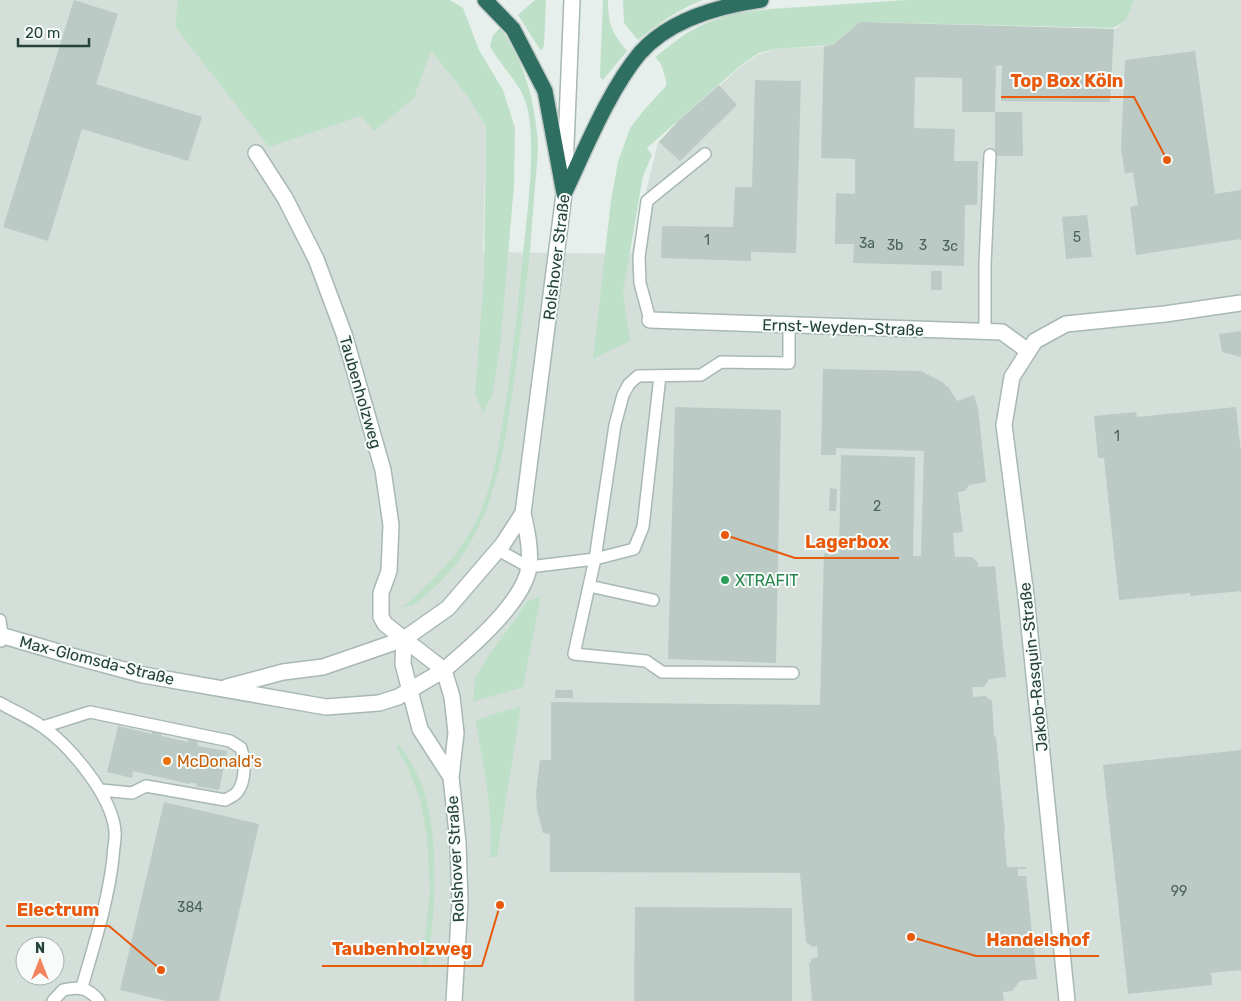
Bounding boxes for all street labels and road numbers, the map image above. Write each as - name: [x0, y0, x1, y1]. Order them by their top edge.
- street label: Rolshover Straße: [539, 193, 574, 321]
- street label: Ernst-Weyden-Straße: [762, 315, 924, 340]
- street label: Taubenholzweg: [335, 334, 386, 451]
- street label: Jakob-Rasquin-Straße: [1015, 581, 1052, 753]
- street label: Max-Glomsda-Straße: [17, 632, 176, 689]
- street label: Rolshover Straße: [443, 795, 468, 923]

